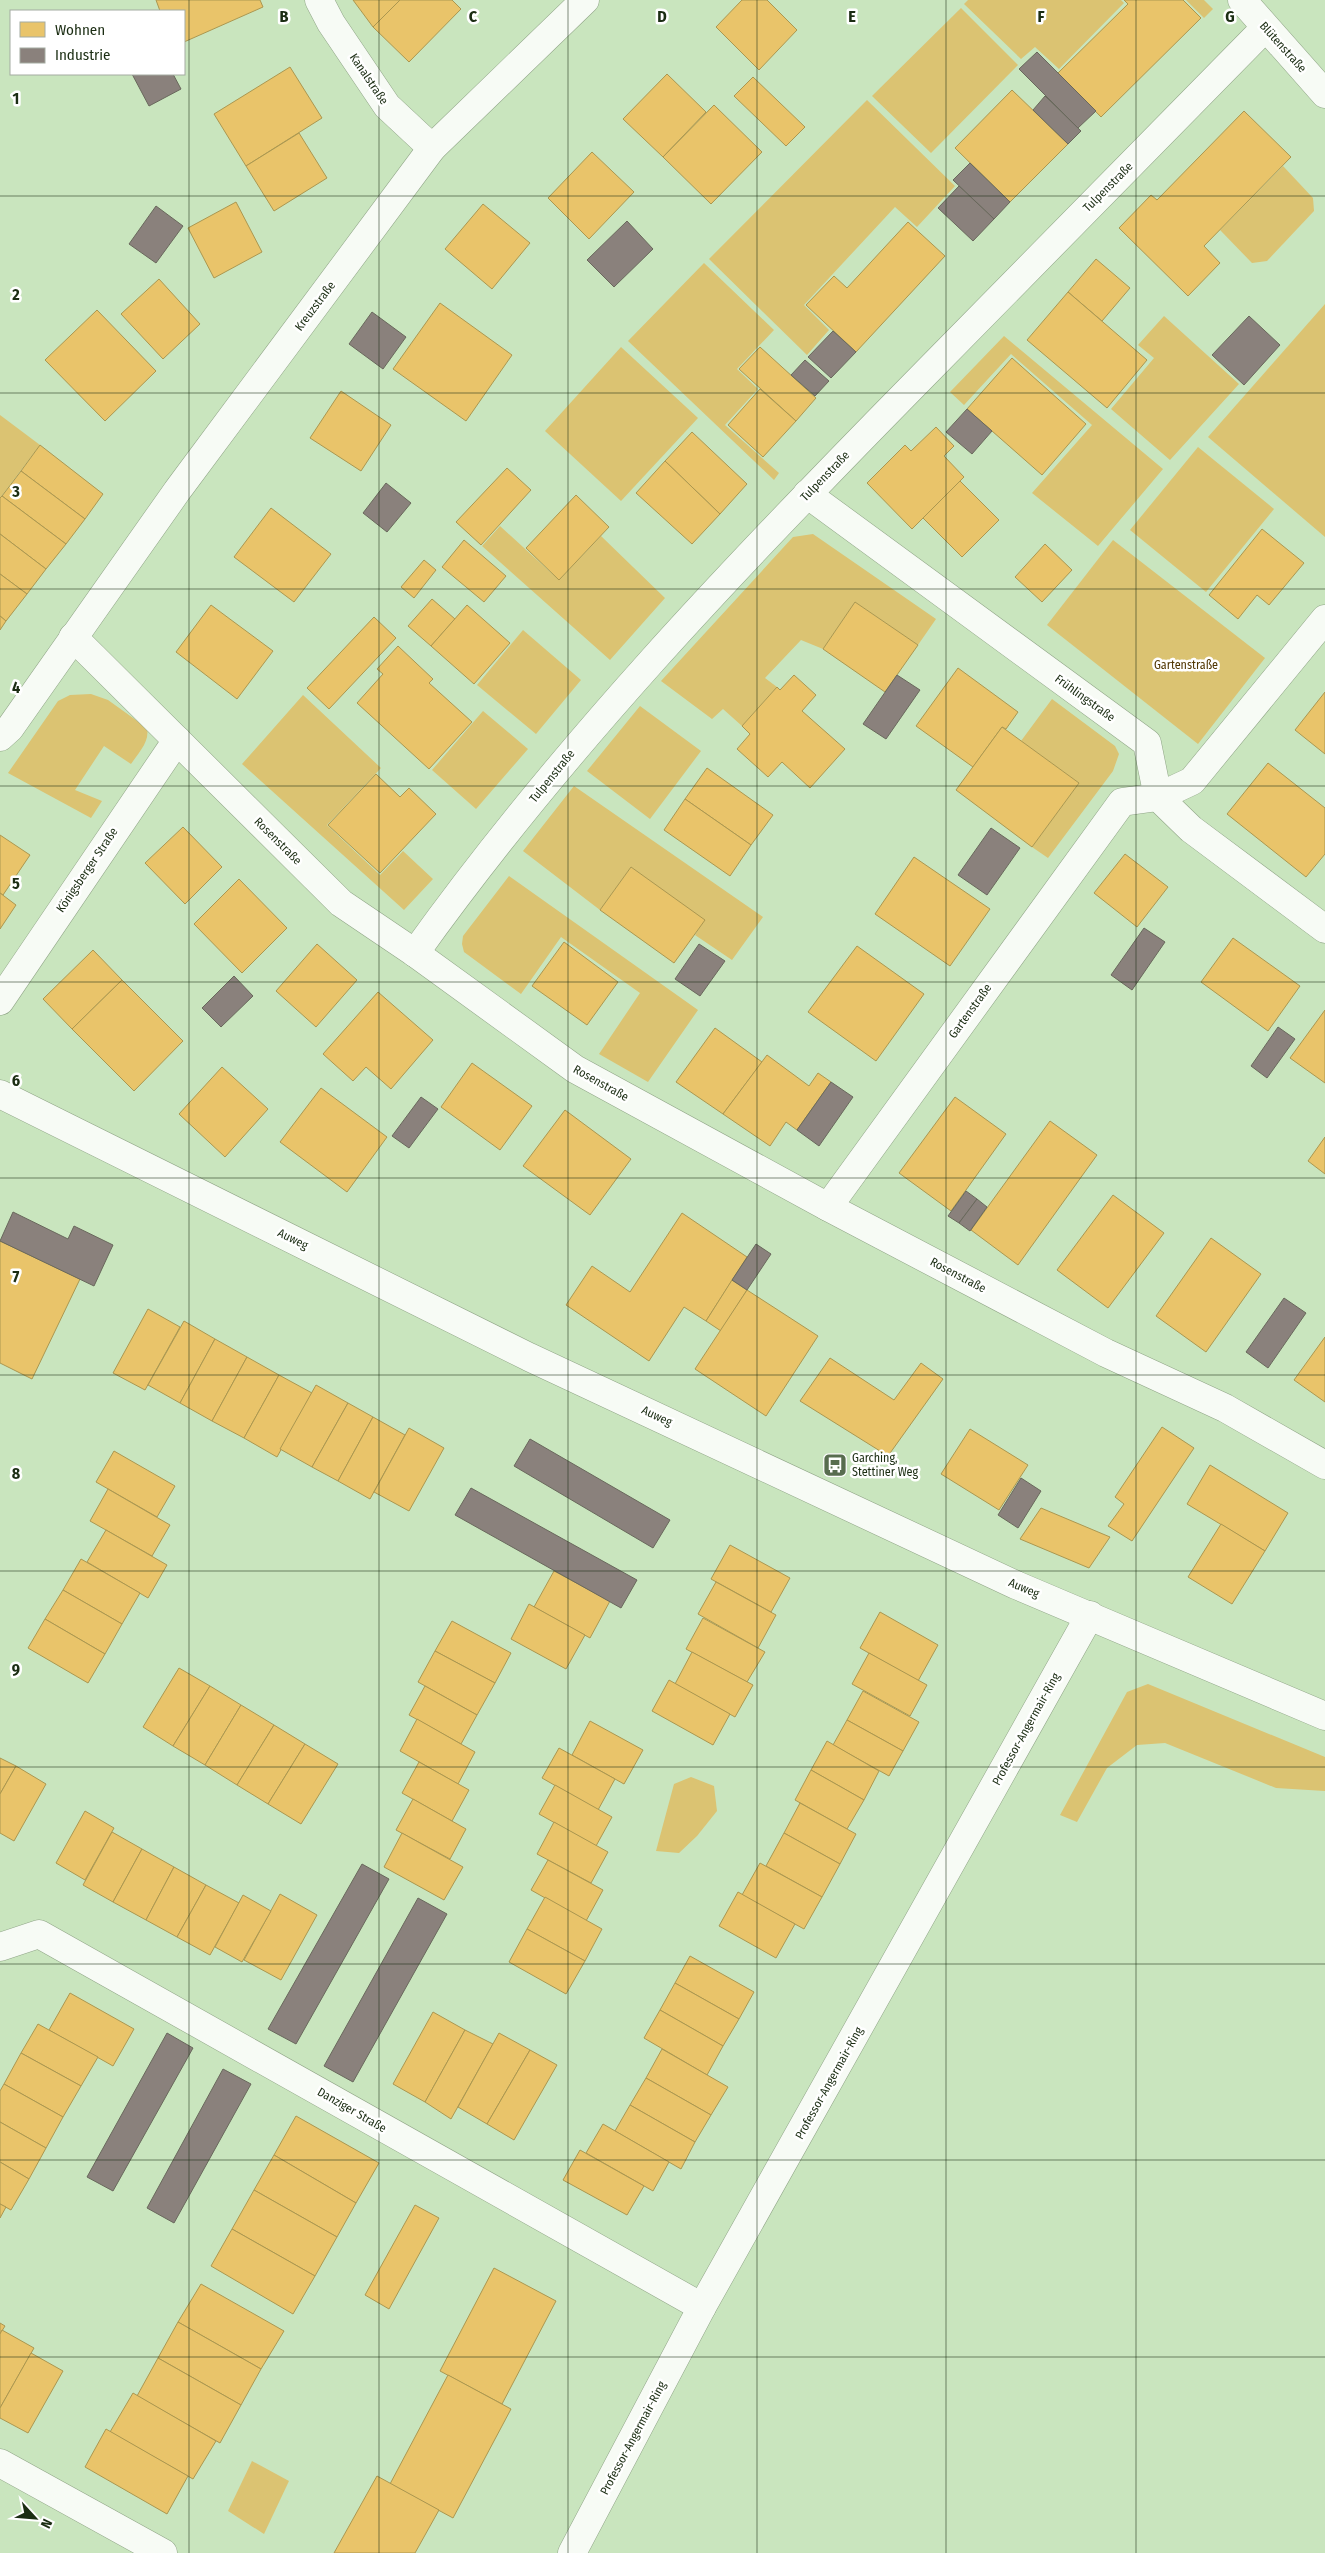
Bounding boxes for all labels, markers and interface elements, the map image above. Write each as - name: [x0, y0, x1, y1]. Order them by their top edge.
- text: B: [280, 7, 289, 26]
- text: C: [469, 7, 478, 26]
- text: D: [657, 7, 667, 26]
- text: E: [848, 7, 856, 26]
- text: F: [1037, 7, 1045, 26]
- text: G: [1225, 7, 1235, 26]
- legend: [10, 10, 185, 75]
- street label: Blütenstraße: [1257, 19, 1309, 75]
- text: Wohnen: [55, 21, 105, 39]
- text: Industrie: [55, 46, 110, 64]
- street label: Kanalstraße: [347, 51, 391, 107]
- text: 1: [13, 89, 19, 108]
- street label: Tulpenstraße: [1080, 159, 1136, 215]
- street label: Kreuzstraße: [292, 279, 338, 333]
- text: 2: [11, 285, 20, 304]
- street label: Tulpenstraße: [798, 448, 852, 504]
- text: 3: [11, 482, 20, 501]
- park label: Gartenstraße: [1154, 658, 1218, 672]
- street label: Frühlingstraße: [1052, 672, 1118, 725]
- text: 4: [12, 678, 20, 697]
- street label: Tulpenstraße: [526, 747, 578, 805]
- street label: Rosenstraße: [251, 814, 305, 868]
- street label: Königsberger Straße: [53, 825, 121, 915]
- text: 5: [12, 874, 20, 893]
- street label: Gartenstraße: [946, 981, 995, 1041]
- street label: Rosenstraße: [571, 1062, 631, 1104]
- text: 6: [12, 1071, 20, 1090]
- street label: Auweg: [276, 1226, 311, 1252]
- street label: Rosenstraße: [928, 1254, 988, 1296]
- text: 7: [13, 1267, 20, 1286]
- street label: Auweg: [640, 1403, 675, 1429]
- place label: Garching, Stettiner Weg: [852, 1451, 919, 1479]
- bus stop icon: Garching, Stettiner Weg: [822, 1452, 848, 1478]
- text: 8: [12, 1464, 21, 1483]
- street label: Auweg: [1007, 1575, 1042, 1601]
- text: 9: [12, 1660, 20, 1679]
- street label: Professor-Angermair-Ring: [989, 1670, 1063, 1788]
- street label: Professor-Angermair-Ring: [792, 2024, 866, 2142]
- street label: Danziger Straße: [315, 2085, 389, 2135]
- street label: Professor-Angermair-Ring: [597, 2379, 669, 2497]
- north arrow: [10, 2493, 60, 2543]
- text: N: [37, 2516, 56, 2531]

